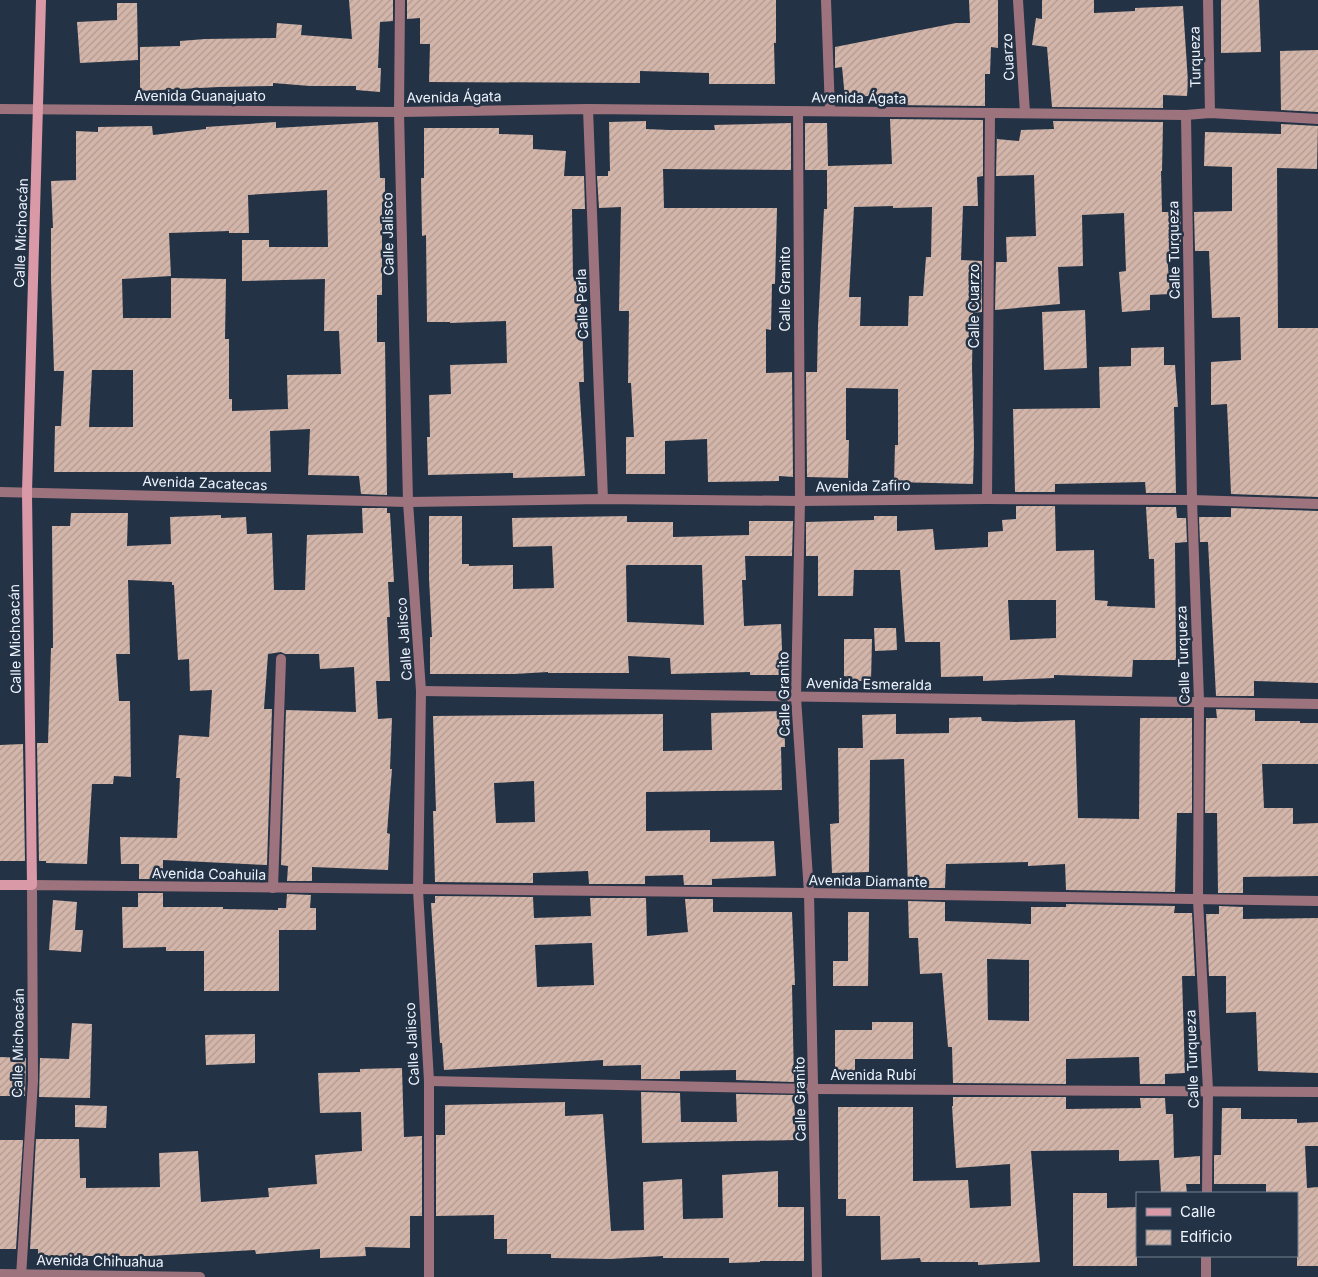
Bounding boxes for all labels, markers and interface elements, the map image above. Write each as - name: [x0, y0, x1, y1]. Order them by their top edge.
- street label: Turqueza: [1185, 26, 1204, 88]
- street label: Cuarzo: [998, 33, 1017, 81]
- street label: Avenida Guanajuato: [134, 87, 266, 104]
- street label: Avenida Ágata: [406, 87, 502, 106]
- street label: Avenida Ágata: [811, 88, 907, 107]
- street label: Calle Michoacán: [10, 178, 31, 288]
- street label: Calle Jalisco: [378, 192, 397, 276]
- street label: Calle Turqueza: [1164, 201, 1183, 300]
- street label: Calle Granito: [776, 246, 793, 332]
- street label: Calle Cuarzo: [965, 264, 982, 348]
- street label: Calle Perla: [572, 268, 591, 340]
- street label: Avenida Zacatecas: [142, 472, 268, 493]
- street label: Avenida Zafiro: [815, 476, 911, 495]
- street label: Calle Michoacán: [5, 584, 24, 694]
- street label: Calle Jalisco: [392, 597, 415, 681]
- street label: Calle Turqueza: [1172, 605, 1193, 705]
- street label: Calle Granito: [774, 651, 793, 737]
- street label: Avenida Esmeralda: [806, 674, 932, 693]
- street label: Avenida Coahuila: [152, 864, 266, 883]
- street label: Avenida Diamante: [808, 871, 928, 890]
- street label: Calle Michoacán: [8, 988, 27, 1098]
- street label: Calle Jalisco: [401, 1002, 422, 1086]
- street label: Calle Turqueza: [1181, 1009, 1202, 1109]
- street label: Calle Granito: [790, 1056, 809, 1142]
- street label: Avenida Rubí: [830, 1066, 916, 1083]
- legend: [1136, 1192, 1298, 1257]
- text: Calle: [1180, 1202, 1215, 1221]
- text: Edificio: [1180, 1227, 1232, 1246]
- street label: Avenida Chihuahua: [36, 1251, 164, 1270]

